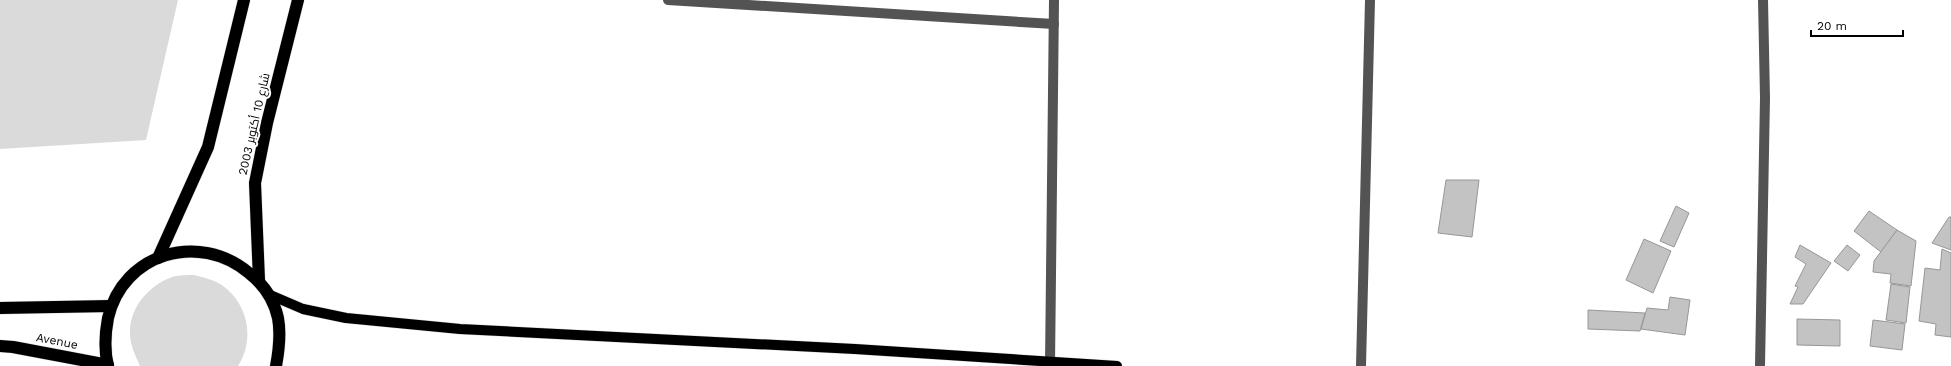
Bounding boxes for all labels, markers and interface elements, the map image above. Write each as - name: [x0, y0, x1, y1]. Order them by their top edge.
- scale bar: [1811, 12, 1903, 38]
- text: 20 m: [1817, 19, 1847, 33]
- street label: شارع 10 أكتوبر 2003: [234, 71, 274, 177]
- street label: Avenue: [35, 330, 79, 352]

